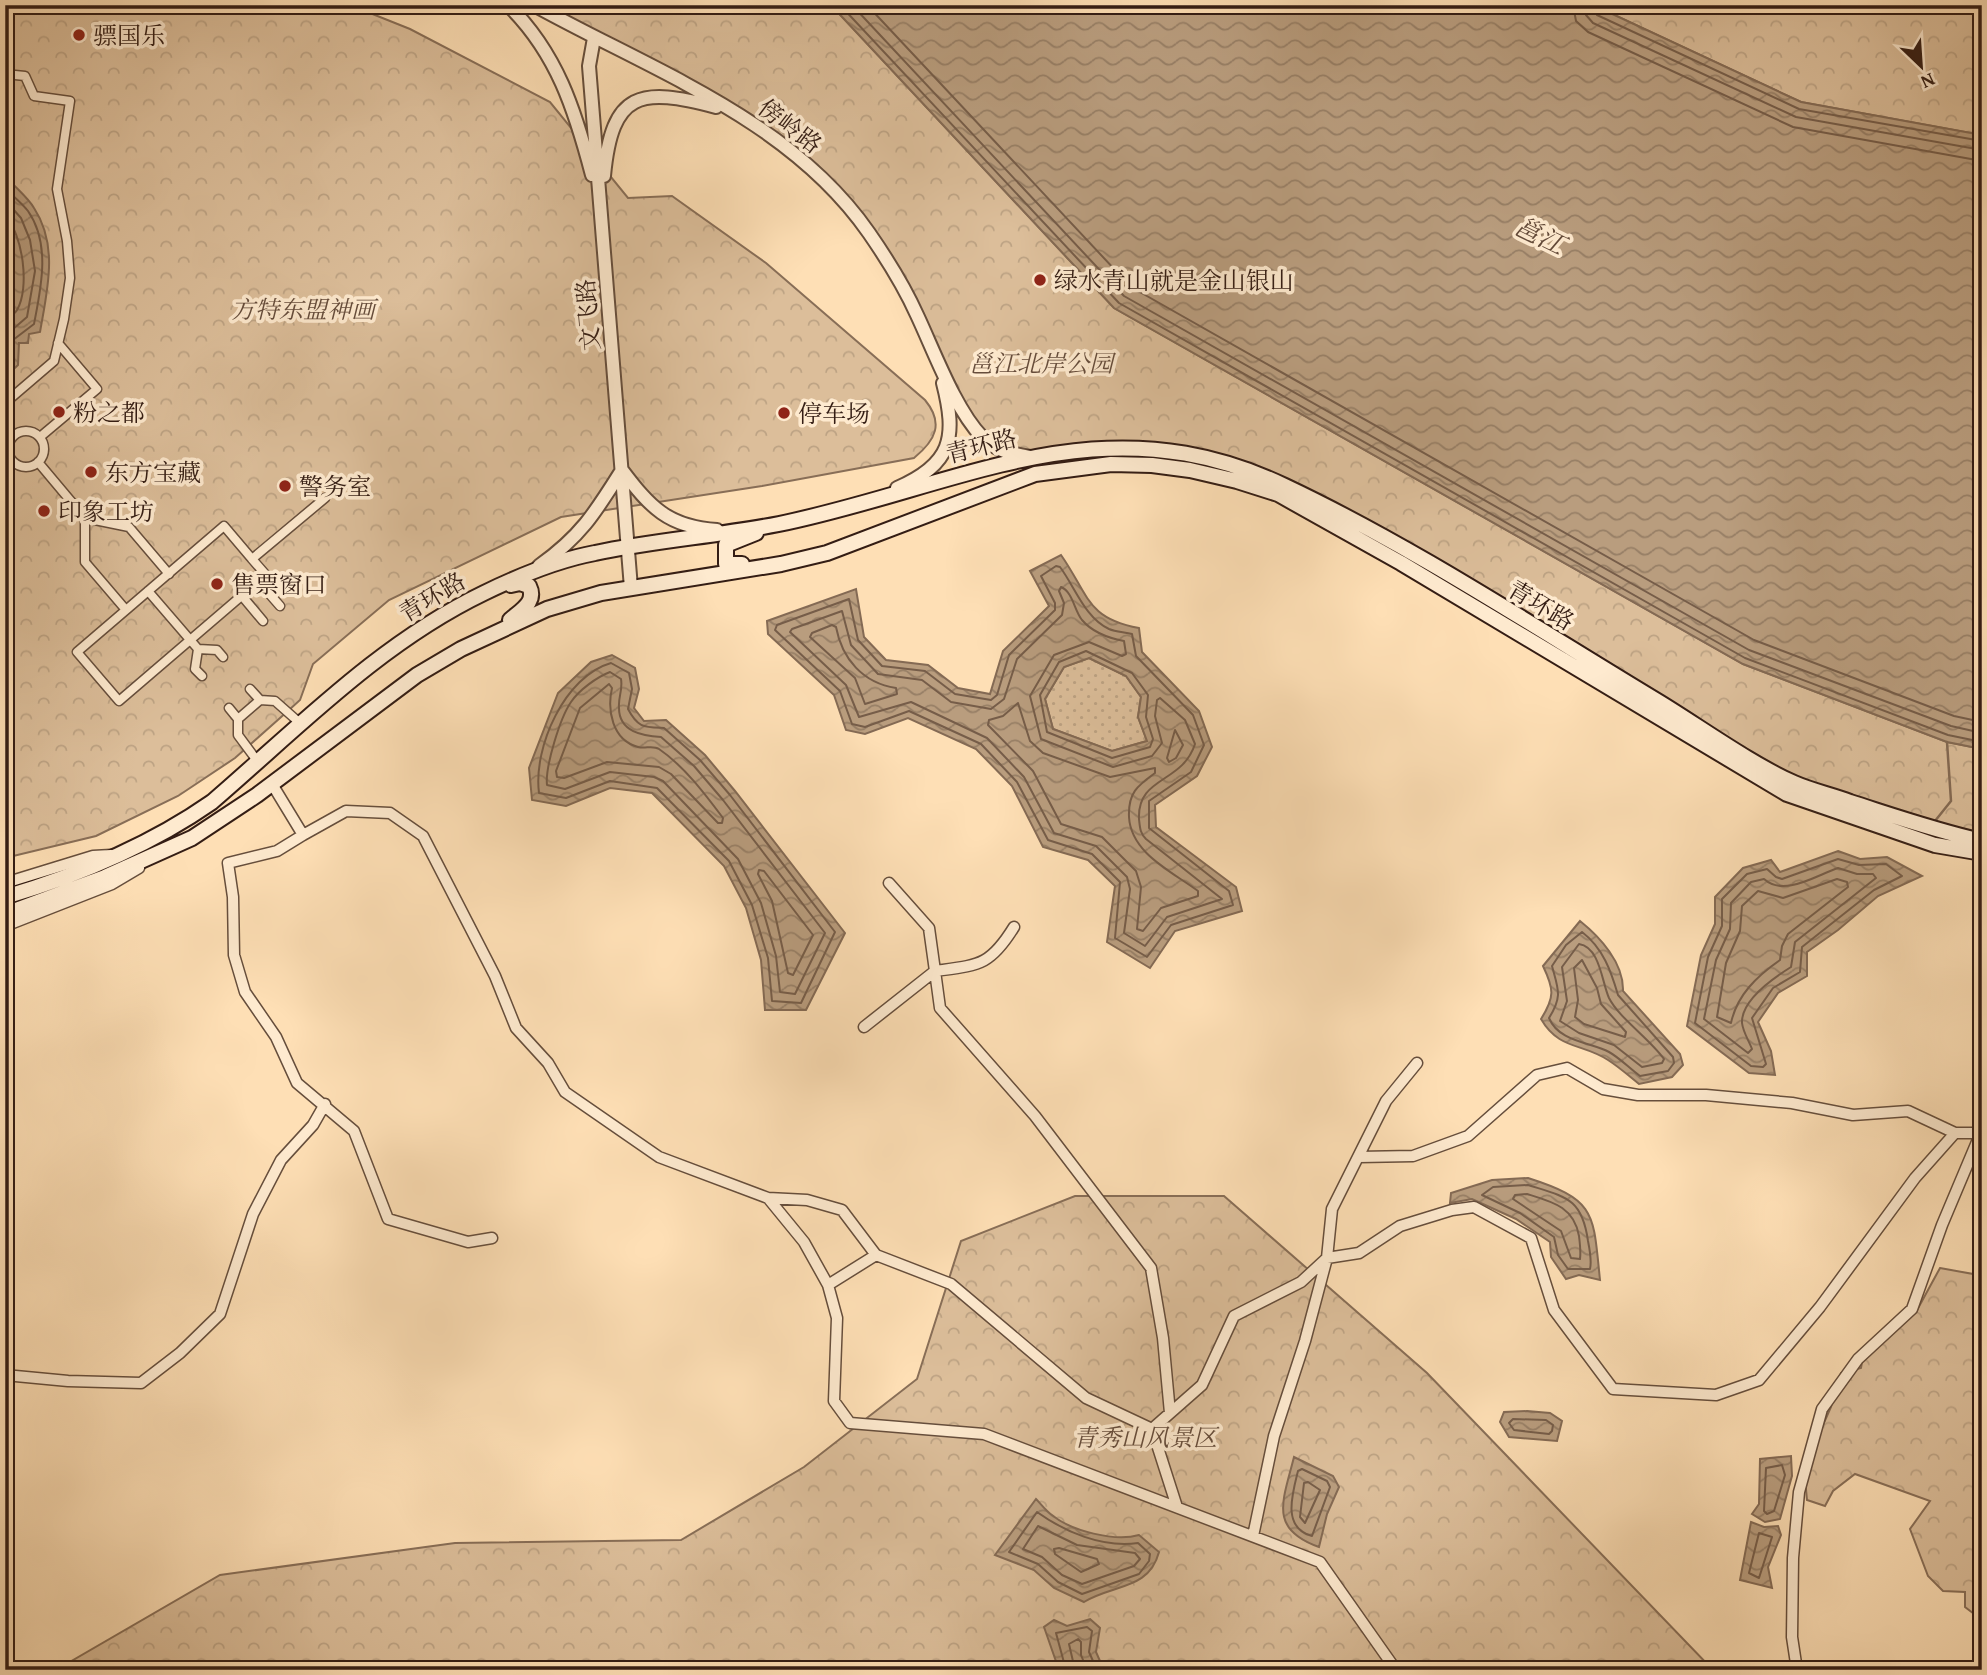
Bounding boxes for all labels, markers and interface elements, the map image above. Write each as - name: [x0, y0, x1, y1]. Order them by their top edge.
- place label: 骠国乐: [93, 18, 165, 53]
- marker: 骠国乐: [71, 27, 87, 43]
- north arrow: [1885, 32, 1955, 102]
- text: N: [1916, 66, 1940, 97]
- street label: 傍岭路: [751, 90, 829, 162]
- water label: 邕江: [1508, 206, 1576, 266]
- place label: 绿水青山就是金山银山: [1054, 263, 1294, 298]
- marker: 绿水青山就是金山银山: [1032, 272, 1048, 288]
- street label: 文飞路: [567, 278, 609, 352]
- park label: 方特东盟神画: [231, 292, 379, 327]
- park label: 邕江北岸公园: [969, 346, 1117, 381]
- place label: 粉之都: [73, 395, 145, 430]
- place label: 停车场: [798, 396, 870, 431]
- marker: 粉之都: [51, 404, 67, 420]
- marker: 停车场: [776, 405, 792, 421]
- street label: 青环路: [942, 420, 1020, 472]
- place label: 东方宝藏: [105, 455, 201, 490]
- marker: 东方宝藏: [83, 464, 99, 480]
- place label: 警务室: [299, 469, 371, 504]
- marker: 警务室: [277, 478, 293, 494]
- place label: 印象工坊: [58, 494, 154, 529]
- marker: 印象工坊: [36, 503, 52, 519]
- street label: 青环路: [392, 563, 472, 631]
- place label: 售票窗口: [231, 567, 327, 602]
- street label: 青环路: [1501, 571, 1581, 639]
- marker: 售票窗口: [209, 576, 225, 592]
- park label: 青秀山风景区: [1073, 1420, 1220, 1455]

